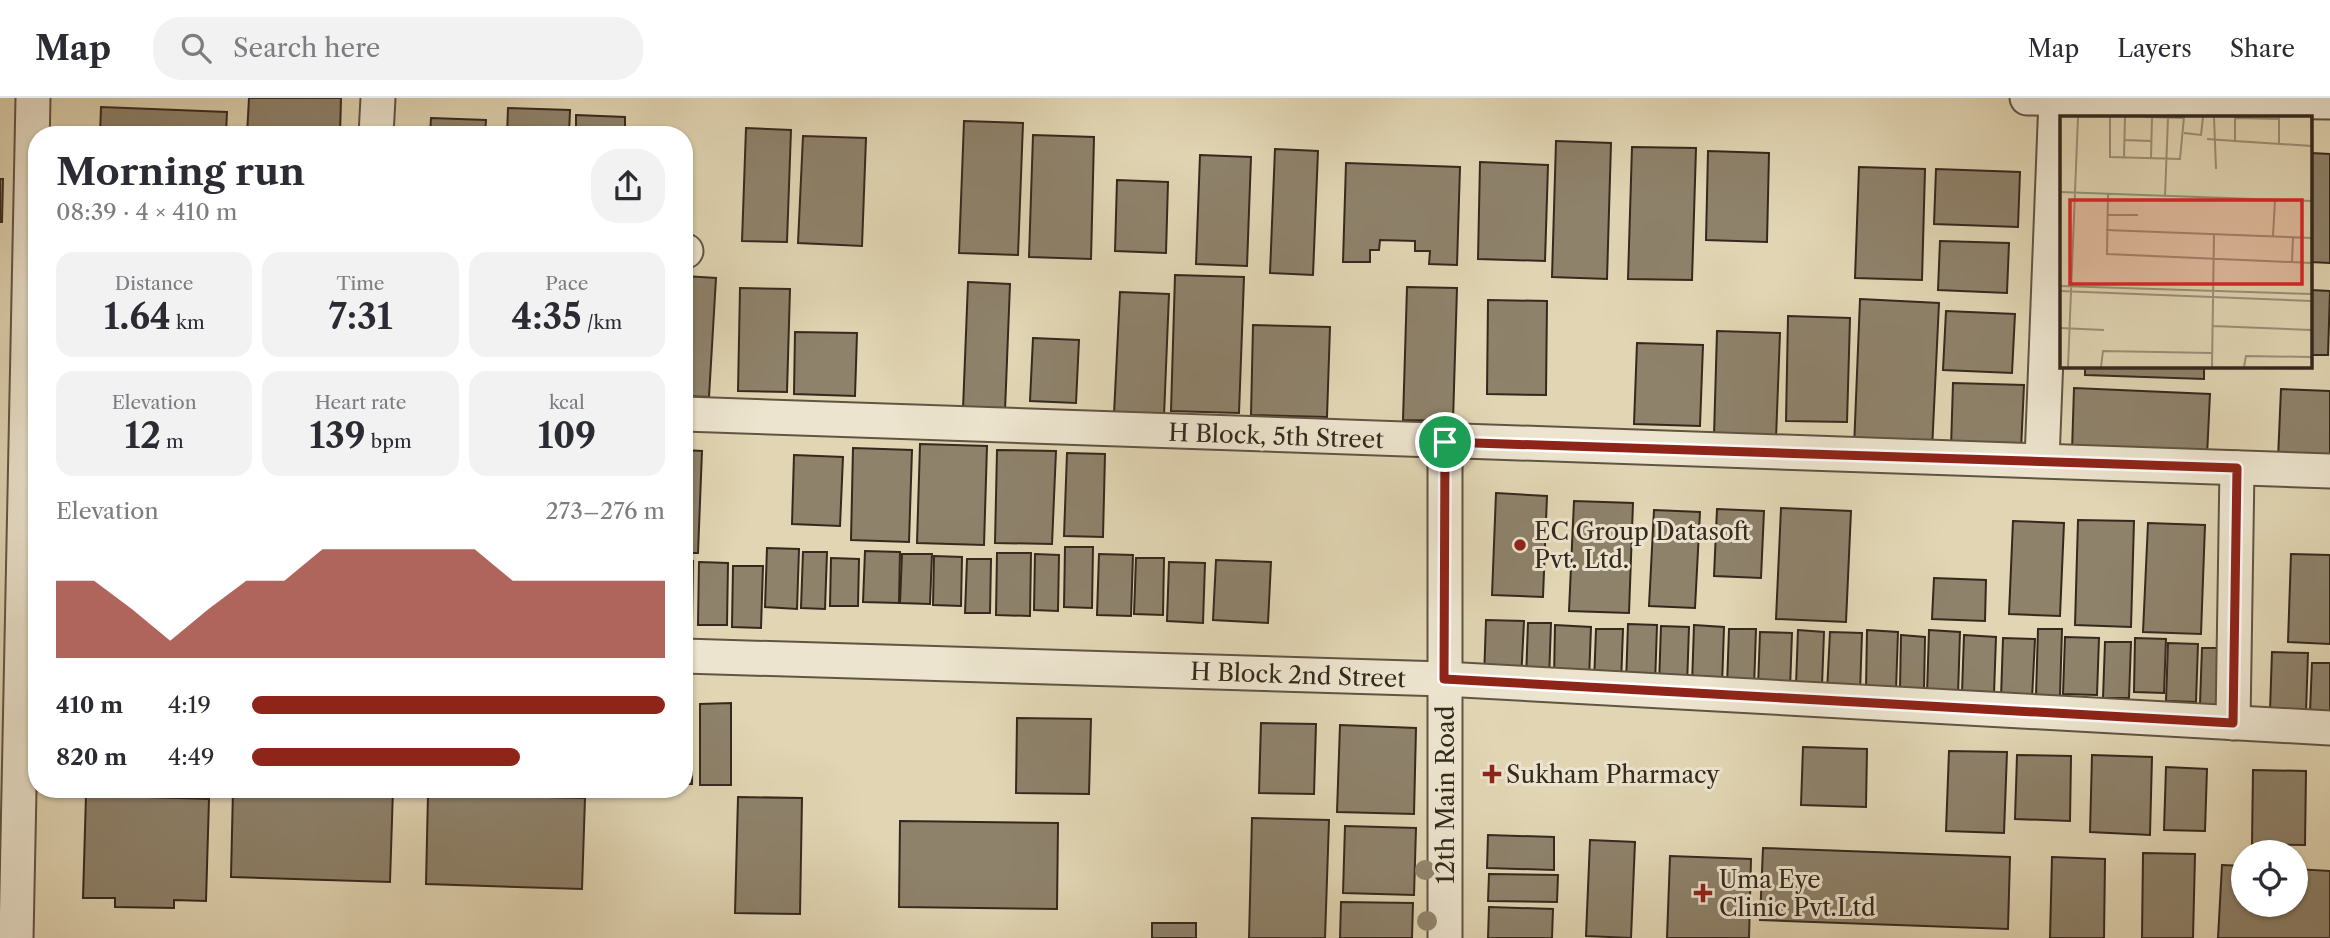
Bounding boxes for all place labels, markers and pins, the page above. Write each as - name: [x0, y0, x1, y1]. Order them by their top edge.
- pin: [1415, 412, 1475, 472]
- place label: EC Group Datasoft Pvt. Ltd.: [1534, 517, 1751, 574]
- marker: EC Group Datasoft Pvt. Ltd.: [1512, 537, 1528, 553]
- place label: Sukham Pharmacy: [1506, 760, 1720, 789]
- marker: Sukham Pharmacy: [1484, 766, 1500, 782]
- place label: Uma Eye Clinic Pvt.Ltd: [1719, 865, 1876, 922]
- marker: Uma Eye Clinic Pvt.Ltd: [1693, 883, 1713, 903]

